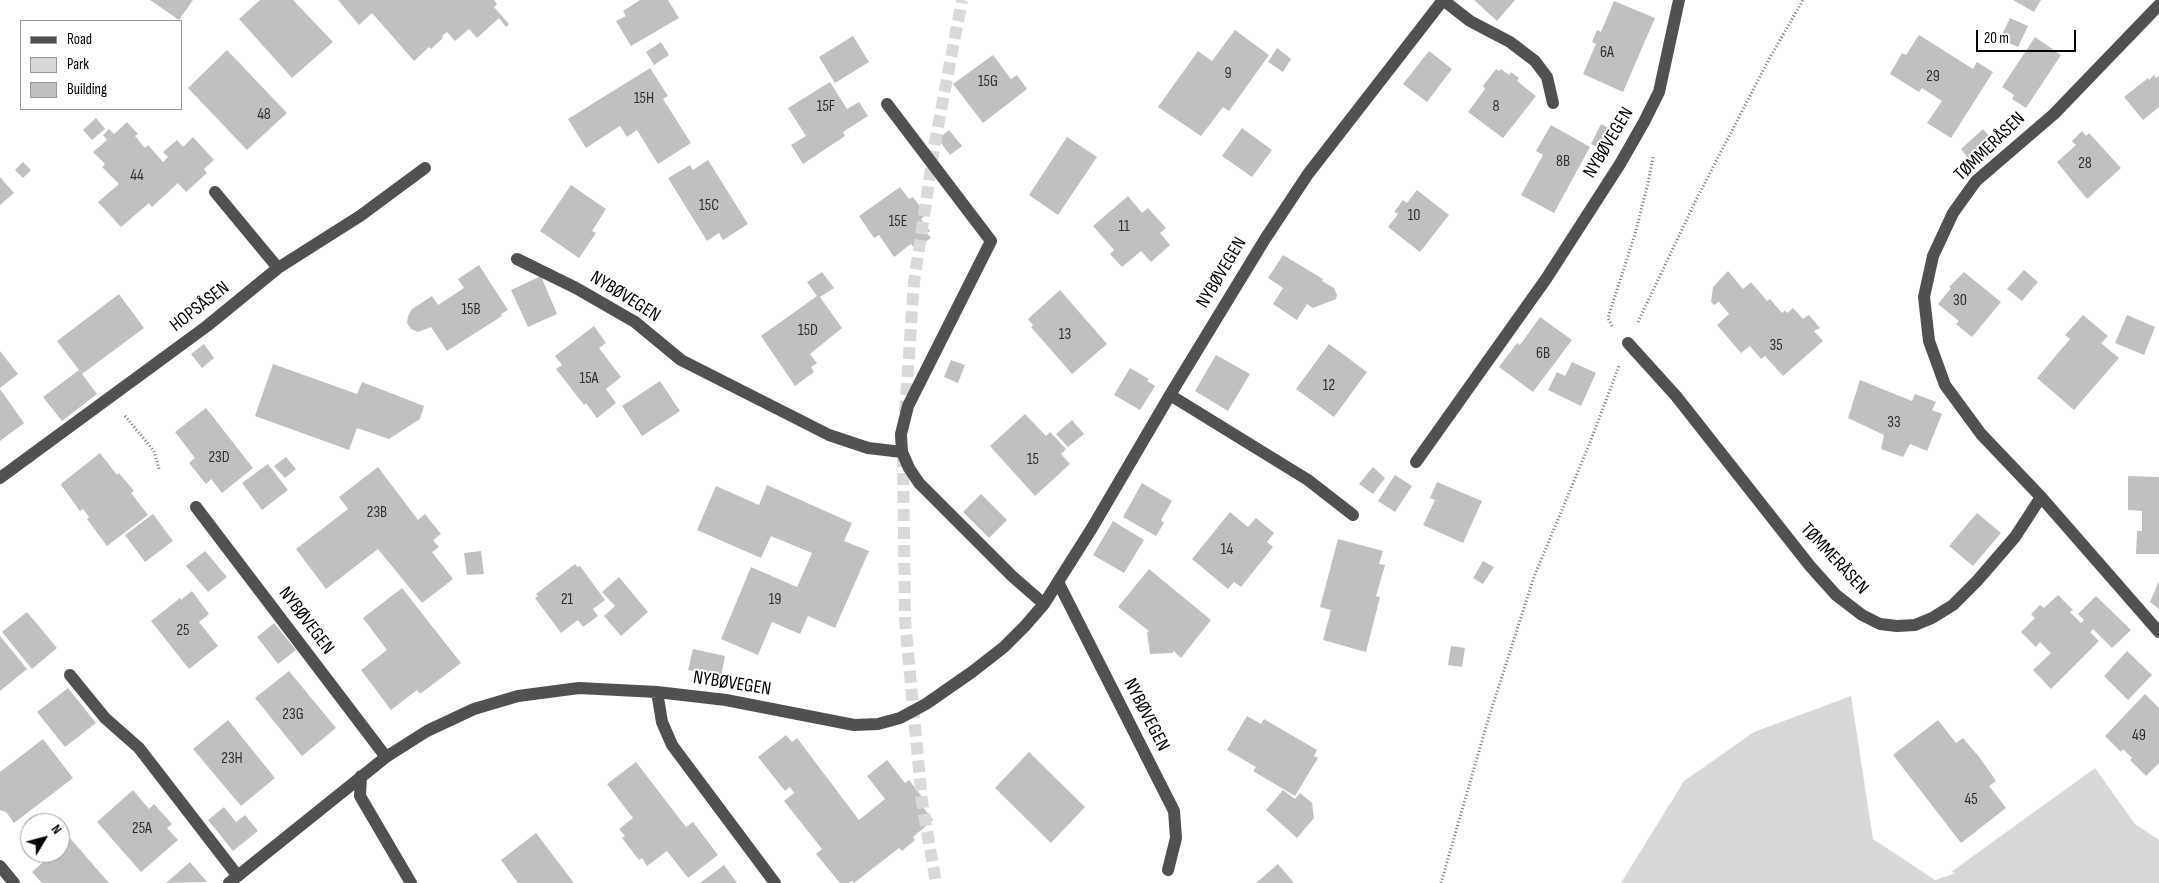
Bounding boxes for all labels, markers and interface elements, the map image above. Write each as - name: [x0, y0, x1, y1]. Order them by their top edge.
- legend: [20, 20, 182, 110]
- scale bar: [1979, 20, 2079, 52]
- text: 20 m: [1984, 29, 2009, 48]
- text: Road: [67, 30, 92, 49]
- house number: 6A: [1600, 43, 1614, 63]
- text: Park: [67, 55, 89, 74]
- house number: 9: [1224, 64, 1232, 84]
- house number: 29: [1926, 67, 1940, 87]
- house number: 15G: [978, 72, 998, 92]
- text: Building: [67, 80, 107, 99]
- house number: 15H: [634, 89, 654, 109]
- house number: 15F: [817, 97, 835, 117]
- house number: 8: [1492, 97, 1500, 117]
- street label: NYBØVEGEN: [1579, 103, 1639, 183]
- house number: 48: [257, 105, 271, 125]
- street label: TØMMERÅSEN: [1950, 108, 2030, 186]
- house number: 8B: [1556, 152, 1570, 172]
- house number: 28: [2078, 154, 2092, 174]
- house number: 44: [130, 166, 144, 186]
- house number: 15C: [699, 196, 719, 216]
- house number: 10: [1408, 206, 1420, 226]
- house number: 15E: [889, 212, 907, 232]
- house number: 11: [1118, 217, 1130, 237]
- street label: NYBØVEGEN: [1192, 233, 1252, 313]
- street label: NYBØVEGEN: [586, 267, 664, 327]
- street label: HOPSÅSEN: [166, 277, 234, 337]
- house number: 30: [1953, 291, 1967, 311]
- house number: 15B: [461, 300, 481, 320]
- house number: 15D: [798, 321, 818, 341]
- house number: 13: [1059, 325, 1071, 345]
- house number: 35: [1769, 336, 1783, 356]
- house number: 6B: [1536, 344, 1550, 364]
- house number: 15A: [580, 369, 598, 389]
- house number: 12: [1323, 376, 1335, 396]
- house number: 33: [1887, 413, 1901, 433]
- house number: 23D: [208, 448, 230, 468]
- house number: 15: [1027, 450, 1039, 470]
- house number: 23B: [367, 503, 387, 523]
- street label: TØMMERÅSEN: [1795, 518, 1873, 600]
- house number: 14: [1221, 540, 1233, 560]
- street label: NYBØVEGEN: [273, 583, 339, 659]
- house number: 21: [561, 590, 573, 610]
- house number: 19: [769, 590, 781, 610]
- house number: 25: [176, 621, 190, 641]
- street label: NYBØVEGEN: [691, 667, 773, 701]
- street label: NYBØVEGEN: [1118, 675, 1174, 755]
- house number: 23G: [282, 705, 304, 725]
- house number: 49: [2132, 726, 2146, 746]
- house number: 23H: [221, 749, 243, 769]
- house number: 45: [1964, 790, 1978, 810]
- north arrow: [20, 813, 70, 863]
- house number: 25A: [132, 819, 152, 839]
- text: N: [48, 821, 66, 837]

